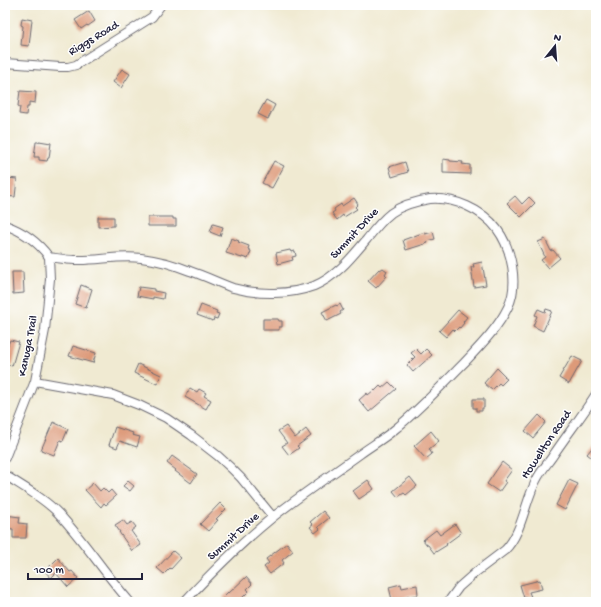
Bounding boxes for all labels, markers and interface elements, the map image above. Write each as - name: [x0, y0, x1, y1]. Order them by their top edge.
- street label: Riggs Road: [66, 18, 122, 59]
- north arrow: [535, 26, 575, 66]
- text: N: [552, 32, 563, 45]
- street label: Summit Drive: [328, 205, 383, 262]
- street label: Kanuga Trail: [16, 314, 42, 378]
- street label: Howellton Road: [519, 407, 576, 482]
- street label: Summit Drive: [205, 510, 263, 564]
- scale bar: [28, 555, 142, 581]
- text: 100 m: [33, 564, 64, 578]

